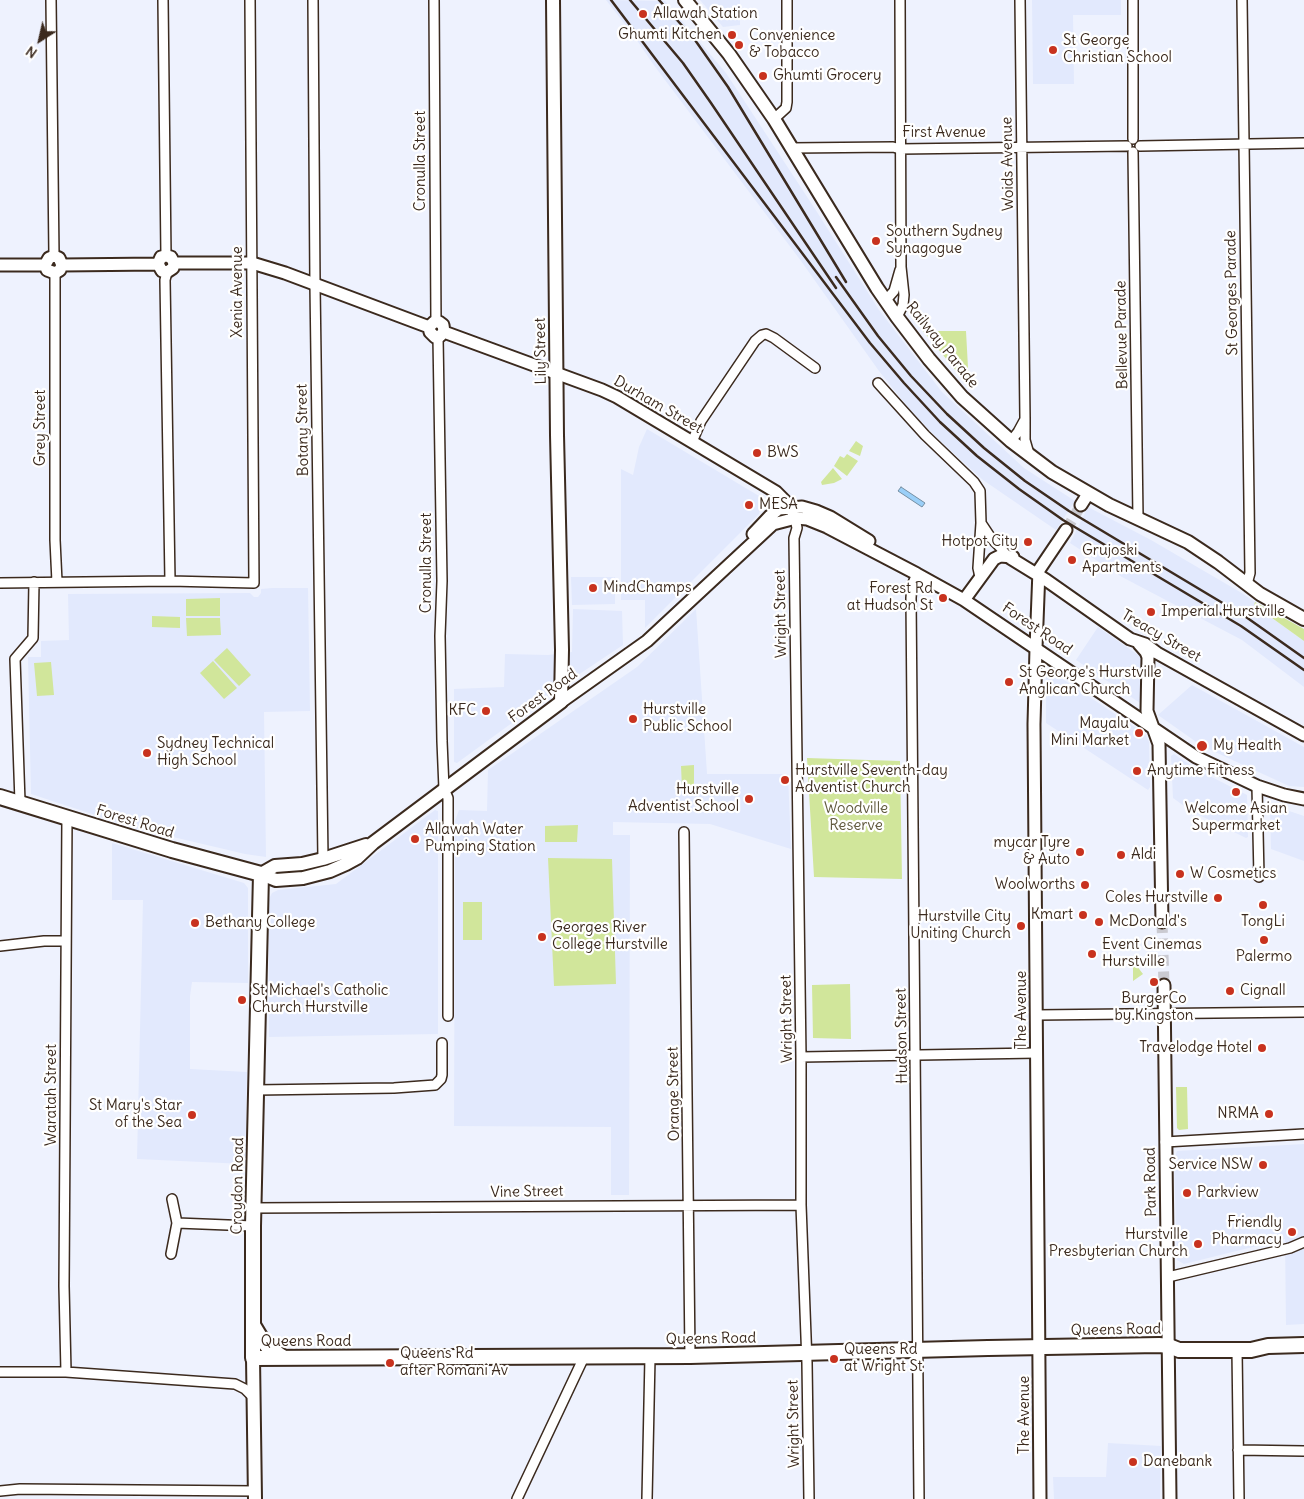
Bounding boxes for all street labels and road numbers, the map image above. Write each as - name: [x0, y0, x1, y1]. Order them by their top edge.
- street label: Cronulla Street: [412, 111, 430, 211]
- street label: Woids Avenue: [998, 117, 1018, 211]
- street label: First Avenue: [902, 124, 986, 142]
- street label: St Georges Parade: [1222, 230, 1242, 356]
- street label: Xenia Avenue: [229, 246, 247, 338]
- street label: Bellevue Parade: [1112, 280, 1132, 390]
- street label: Railway Parade: [902, 298, 982, 392]
- street label: Lily Street: [531, 317, 551, 385]
- street label: Durham Street: [610, 372, 706, 438]
- street label: Botany Street: [293, 384, 313, 476]
- street label: Grey Street: [32, 390, 50, 466]
- street label: Cronulla Street: [418, 513, 436, 613]
- street label: Wright Street: [771, 570, 791, 658]
- street label: Forest Road: [999, 599, 1075, 659]
- street label: Treacy Street: [1118, 606, 1204, 666]
- street label: Forest Road: [505, 665, 581, 727]
- street label: Forest Road: [94, 802, 176, 842]
- street label: The Avenue: [1013, 971, 1031, 1049]
- street label: Wright Street: [777, 975, 797, 1063]
- street label: Hudson Street: [892, 988, 912, 1084]
- street label: Waratah Street: [43, 1044, 61, 1146]
- street label: Orange Street: [664, 1046, 684, 1142]
- street label: Croydon Road: [228, 1137, 248, 1235]
- street label: Park Road: [1141, 1147, 1161, 1217]
- street label: Vine Street: [490, 1182, 564, 1202]
- street label: Queens Road: [1071, 1320, 1161, 1340]
- street label: Queens Road: [666, 1329, 756, 1349]
- street label: Queens Road: [261, 1333, 351, 1351]
- street label: The Avenue: [1016, 1376, 1034, 1454]
- street label: Wright Street: [784, 1380, 804, 1468]

